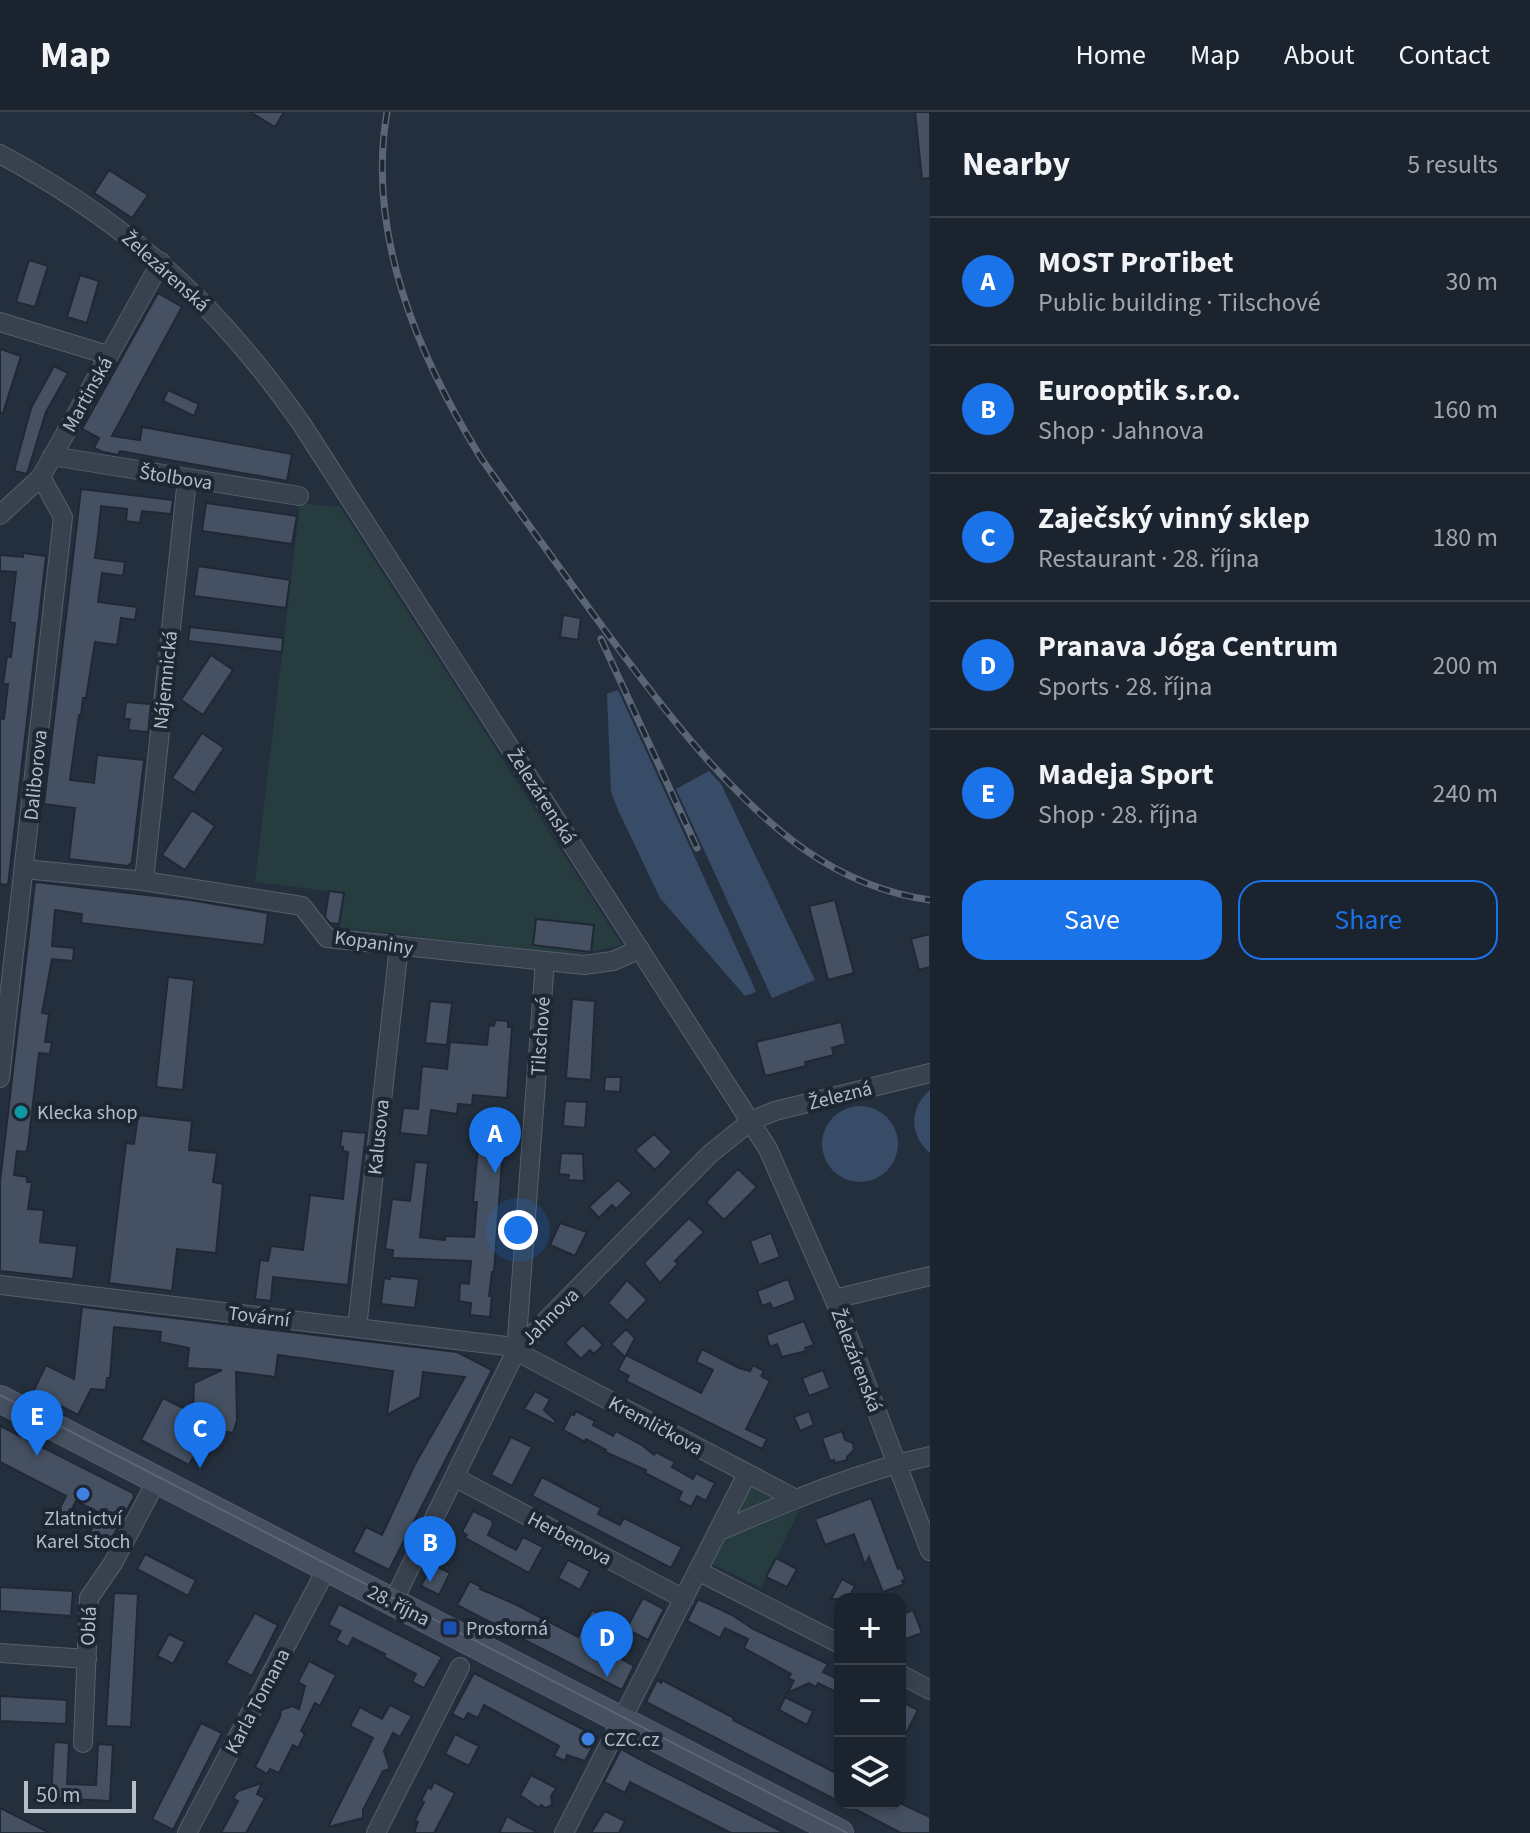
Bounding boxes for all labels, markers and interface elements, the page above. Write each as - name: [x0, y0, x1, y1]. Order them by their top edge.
- text: Map: [40, 28, 111, 82]
- text: Home: [1075, 35, 1146, 75]
- text: Map: [1190, 35, 1240, 75]
- text: About: [1284, 35, 1355, 75]
- text: Contact: [1399, 35, 1490, 75]
- text: Nearby: [962, 140, 1070, 189]
- text: 5 results: [1407, 146, 1498, 183]
- street label: Železárenská: [115, 225, 215, 319]
- text: MOST ProTibet: [1038, 241, 1233, 284]
- text: A: [981, 263, 995, 300]
- text: 30 m: [1445, 263, 1498, 300]
- text: Public building · Tilschové: [1038, 284, 1321, 321]
- street label: Martinská: [56, 352, 120, 437]
- text: Eurooptik s.r.o.: [1038, 369, 1241, 412]
- text: B: [980, 391, 996, 428]
- text: 160 m: [1432, 391, 1498, 428]
- text: Shop · Jahnova: [1038, 412, 1204, 449]
- street label: Štolbova: [137, 458, 214, 498]
- text: Zaječský vinný sklep: [1038, 497, 1310, 540]
- text: C: [980, 519, 996, 556]
- text: 180 m: [1432, 519, 1498, 556]
- text: Restaurant · 28. října: [1038, 540, 1259, 577]
- text: Pranava Jóga Centrum: [1038, 625, 1338, 668]
- street label: Nájemnická: [147, 629, 185, 731]
- text: D: [980, 647, 996, 684]
- text: 200 m: [1432, 647, 1498, 684]
- text: Sports · 28. října: [1038, 668, 1212, 705]
- street label: Daliborova: [17, 728, 55, 822]
- street label: Železárenská: [500, 743, 583, 850]
- text: Madeja Sport: [1038, 753, 1214, 796]
- text: E: [981, 775, 995, 812]
- text: 240 m: [1432, 775, 1498, 812]
- text: Shop · 28. října: [1038, 796, 1198, 833]
- button: Save: [962, 880, 1222, 960]
- button: Share: [1238, 880, 1498, 960]
- street label: Kopaniny: [333, 924, 416, 962]
- street label: Tilschové: [524, 996, 558, 1076]
- street label: Železná: [805, 1075, 875, 1117]
- street label: Kalusova: [361, 1098, 397, 1176]
- place label: Klecka shop: [37, 1099, 138, 1127]
- marker: Klecka shop: [12, 1103, 30, 1121]
- pin: A: [469, 1107, 521, 1173]
- your location: [498, 1210, 538, 1250]
- street label: Jahnova: [516, 1282, 586, 1352]
- street label: Tovární: [226, 1299, 292, 1335]
- street label: Železárenská: [823, 1304, 889, 1416]
- street label: Kremličkova: [603, 1389, 708, 1462]
- pin: E: [11, 1390, 63, 1456]
- pin: C: [174, 1402, 226, 1468]
- marker: Zlatnictví Karel Stoch: [74, 1485, 92, 1503]
- place label: Zlatnictví Karel Stoch: [36, 1505, 130, 1556]
- street label: Herbenova: [523, 1505, 617, 1573]
- pin: B: [404, 1516, 456, 1582]
- street label: 28. října: [362, 1578, 435, 1634]
- map controls: [834, 1593, 906, 1809]
- button: +: [834, 1593, 906, 1665]
- street label: Oblá: [74, 1606, 104, 1647]
- pin: D: [581, 1611, 633, 1677]
- place label: Prostorná: [466, 1615, 548, 1643]
- marker: Prostorná: [441, 1619, 459, 1637]
- street label: Karla Tomana: [218, 1644, 297, 1759]
- button: −: [834, 1665, 906, 1737]
- place label: CZC.cz: [604, 1726, 659, 1754]
- marker: CZC.cz: [579, 1730, 597, 1748]
- button: layers: [834, 1737, 906, 1809]
- scale bar: [24, 1777, 136, 1813]
- text: 50 m: [36, 1779, 81, 1811]

